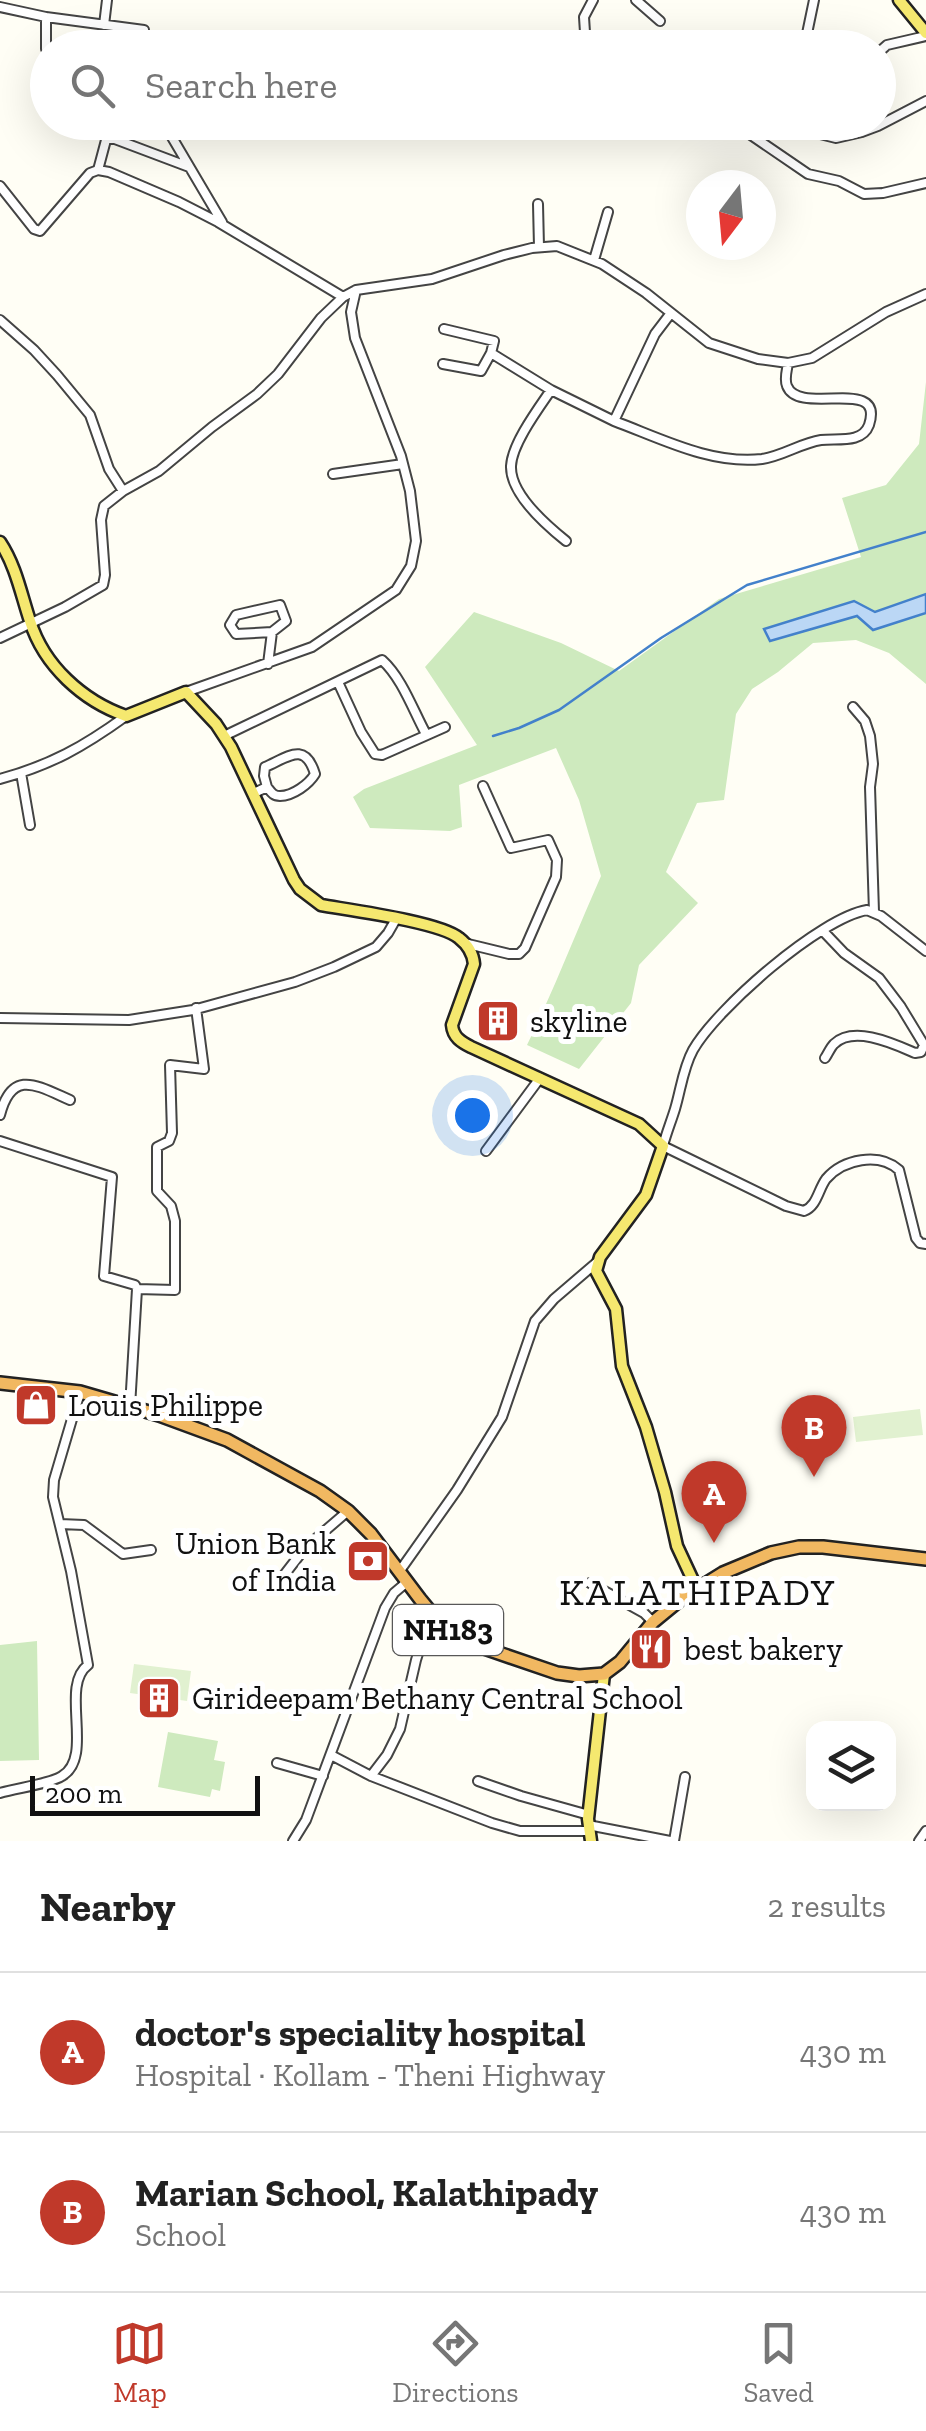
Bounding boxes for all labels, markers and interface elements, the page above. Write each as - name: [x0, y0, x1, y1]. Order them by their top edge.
- search box: [30, 30, 896, 140]
- icon: search: [65, 58, 120, 113]
- text: Search here: [145, 62, 337, 108]
- north arrow: [686, 170, 776, 260]
- building icon: skyline: [475, 998, 521, 1044]
- place label: skyline: [530, 1002, 627, 1040]
- your location: [447, 1090, 498, 1141]
- shop icon: Louis Philippe: [13, 1382, 59, 1428]
- place label: Louis Philippe: [68, 1386, 263, 1424]
- pin: B: [782, 1394, 846, 1477]
- pin: A: [682, 1460, 746, 1543]
- place label: Union Bank of India: [175, 1524, 336, 1599]
- bank icon: Union Bank of India: [345, 1538, 391, 1584]
- district label: KALATHIPADY: [559, 1569, 837, 1615]
- road number: NH183: [393, 1605, 503, 1655]
- restaurant icon: best bakery: [628, 1626, 674, 1672]
- place label: best bakery: [683, 1630, 843, 1668]
- building icon: Girideepam Bethany Central School: [136, 1675, 182, 1721]
- place label: Girideepam Bethany Central School: [192, 1679, 683, 1717]
- map controls: [806, 1721, 896, 1811]
- button: layers: [806, 1721, 896, 1811]
- scale bar: [30, 1771, 260, 1816]
- text: 200 m: [45, 1777, 122, 1810]
- text: Nearby: [40, 1881, 176, 1932]
- text: 2 results: [767, 1887, 886, 1925]
- text: doctor's speciality hospital: [135, 2010, 586, 2056]
- text: A: [62, 2033, 83, 2071]
- text: 430 m: [800, 2033, 886, 2071]
- text: Hospital · Kollam - Theni Highway: [135, 2056, 605, 2094]
- text: Marian School, Kalathipady: [135, 2170, 598, 2216]
- text: B: [63, 2193, 82, 2231]
- text: 430 m: [800, 2193, 886, 2231]
- text: School: [135, 2216, 226, 2254]
- tab: Map: [112, 2316, 167, 2409]
- tab: Directions: [392, 2316, 519, 2409]
- tab: Saved: [743, 2316, 814, 2409]

